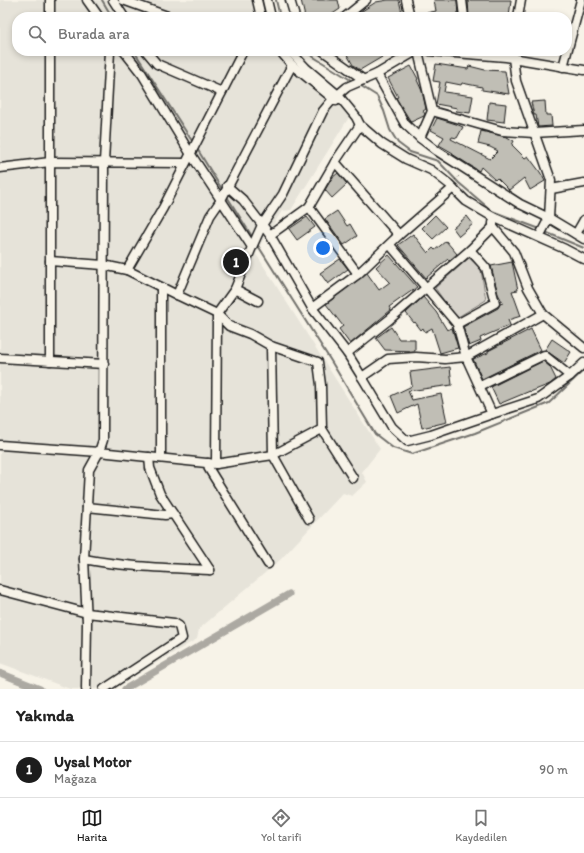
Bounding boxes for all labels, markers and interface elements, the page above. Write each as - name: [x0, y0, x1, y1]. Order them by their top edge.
- search box: [12, 12, 572, 56]
- icon: search: [26, 23, 48, 45]
- text: Burada ara: [58, 25, 130, 43]
- your location: [313, 238, 333, 258]
- pin: 1: [223, 247, 249, 277]
- text: Yakında: [16, 705, 74, 725]
- text: Uysal Motor: [54, 753, 131, 771]
- text: 1: [26, 762, 32, 777]
- text: 90 m: [539, 762, 568, 777]
- text: Mağaza: [54, 771, 97, 786]
- tab: Harita: [77, 807, 107, 844]
- tab: Yol tarifi: [261, 807, 301, 844]
- tab: Kaydedilen: [455, 807, 507, 844]

